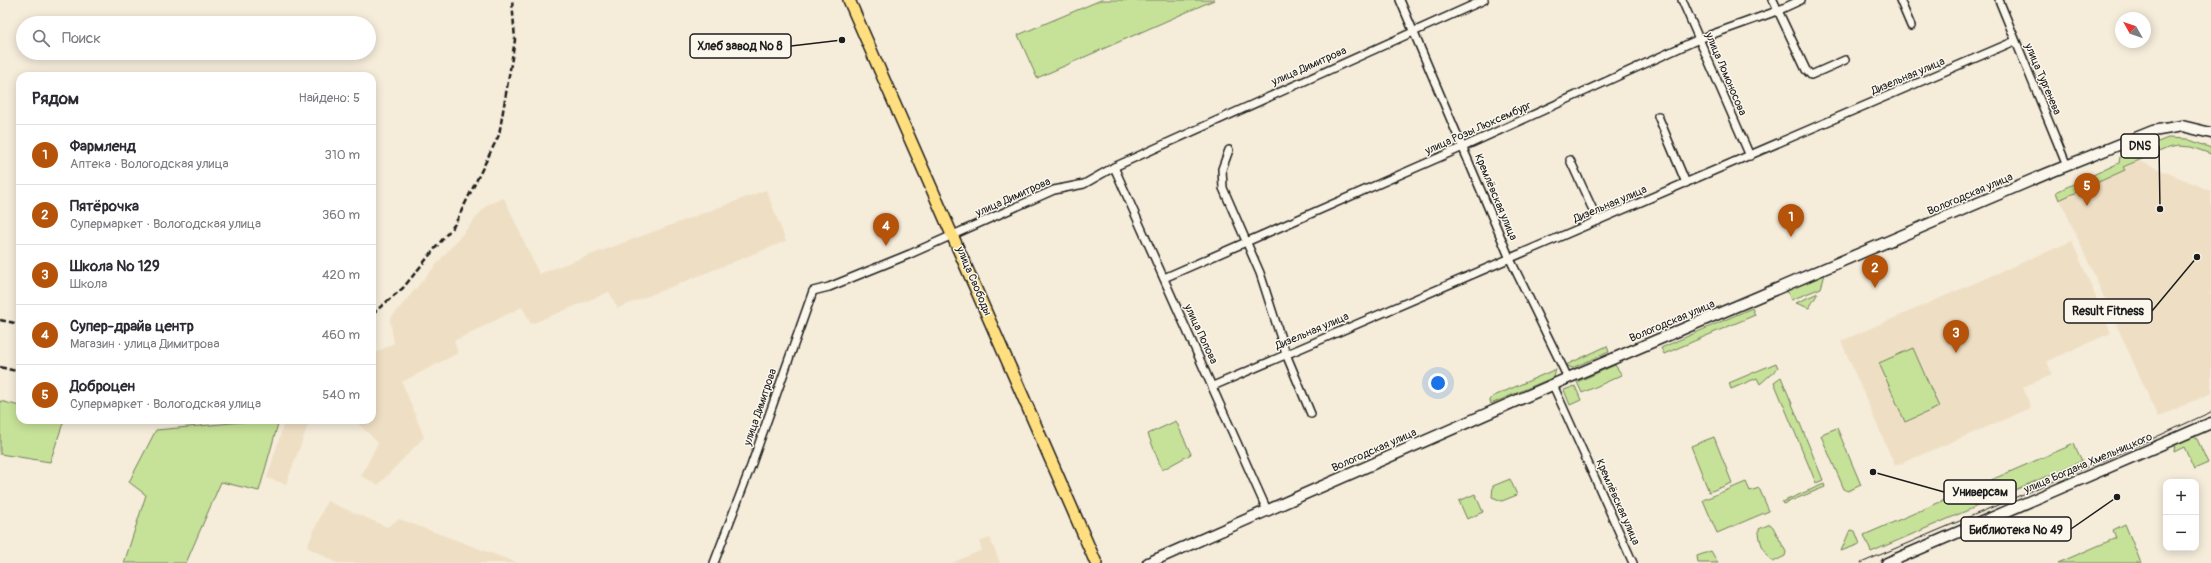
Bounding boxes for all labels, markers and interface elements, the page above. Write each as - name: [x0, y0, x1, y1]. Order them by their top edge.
- north arrow: [2115, 12, 2151, 48]
- search box: [16, 16, 376, 60]
- icon: search: [30, 27, 52, 49]
- text: Поиск: [62, 29, 101, 48]
- street label: улица Ломоносова: [1702, 30, 1749, 117]
- callout: Хлеб завод № 8: [690, 34, 791, 58]
- text: Хлеб завод № 8: [698, 39, 782, 54]
- street label: улица Тургенева: [2022, 40, 2064, 117]
- street label: улица Димитрова: [1269, 44, 1348, 89]
- street label: Дизельная улица: [1868, 55, 1947, 98]
- text: Рядом: [32, 88, 79, 109]
- text: Найдено: 5: [298, 90, 360, 106]
- street label: улица Розы Люксембург: [1422, 99, 1533, 158]
- callout: DNS: [2121, 134, 2159, 158]
- text: Фармленд: [70, 137, 136, 156]
- text: DNS: [2129, 139, 2151, 154]
- text: 1: [42, 147, 48, 163]
- text: 310 m: [324, 147, 360, 163]
- street label: Кремлёвская улица: [1472, 152, 1520, 242]
- text: Аптека · Вологодская улица: [70, 156, 229, 172]
- street label: Вологодская улица: [1925, 170, 2015, 218]
- pin: 5: [2074, 173, 2100, 206]
- street label: улица Димитрова: [973, 175, 1052, 220]
- street label: Дизельная улица: [1570, 183, 1649, 226]
- text: Пятёрочка: [70, 197, 139, 216]
- pin: 1: [1778, 204, 1804, 237]
- text: 2: [41, 207, 49, 223]
- text: 360 m: [322, 207, 360, 223]
- pin: 4: [873, 213, 899, 246]
- text: Супермаркет · Вологодская улица: [70, 216, 261, 232]
- street label: улица Свободы: [953, 244, 994, 317]
- pin: 2: [1862, 255, 1888, 288]
- text: Школа № 129: [70, 257, 160, 276]
- text: 3: [41, 267, 49, 283]
- text: 420 m: [322, 267, 360, 283]
- text: Школа: [70, 276, 107, 292]
- street label: Вологодская улица: [1627, 297, 1717, 345]
- callout: Result Fitness: [2064, 299, 2152, 323]
- street label: улица Попова: [1181, 301, 1220, 366]
- text: Result Fitness: [2072, 304, 2145, 319]
- street label: Дизельная улица: [1272, 310, 1351, 353]
- text: Супер-драйв центр: [70, 317, 194, 336]
- pin: 3: [1943, 320, 1969, 353]
- text: 4: [41, 327, 49, 343]
- text: 460 m: [322, 327, 360, 343]
- text: Магазин · улица Димитрова: [70, 336, 219, 352]
- street label: улица Димитрова: [740, 367, 779, 448]
- your location: [1428, 373, 1448, 393]
- text: Доброцен: [70, 377, 135, 396]
- text: 5: [41, 387, 49, 403]
- text: 540 m: [322, 387, 360, 403]
- text: Супермаркет · Вологодская улица: [70, 396, 261, 412]
- street label: Вологодская улица: [1330, 425, 1418, 475]
- street label: улица Богдана Хмельницкого: [2021, 430, 2154, 496]
- street label: Кремлёвская улица: [1593, 457, 1643, 547]
- map controls: [2163, 479, 2199, 551]
- button: +: [2163, 479, 2199, 515]
- callout: Универсам: [1944, 480, 2016, 504]
- text: Универсам: [1952, 485, 2008, 500]
- button: −: [2163, 515, 2199, 551]
- callout: Библиотека № 49: [1961, 517, 2071, 541]
- text: Библиотека № 49: [1969, 523, 2063, 538]

